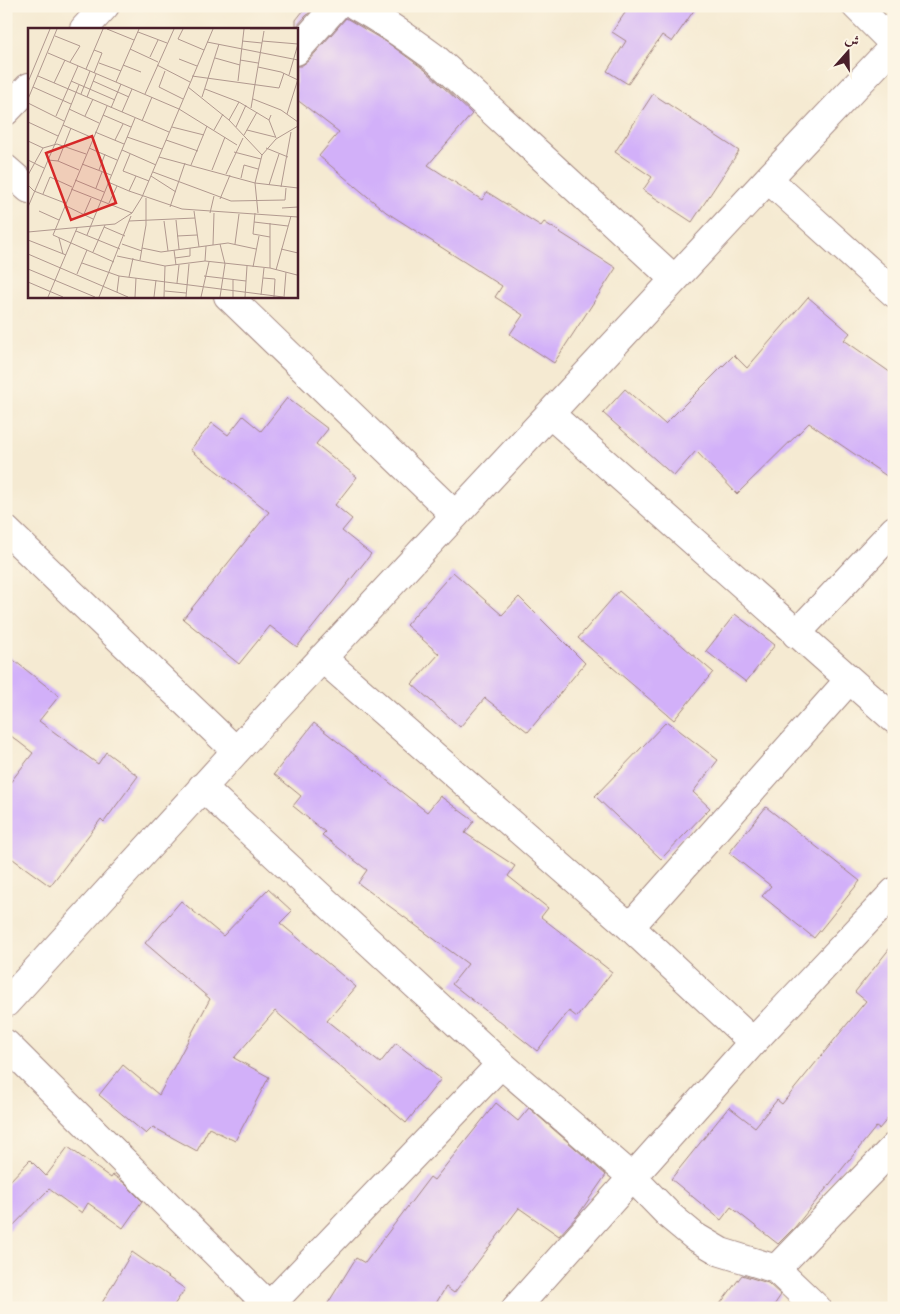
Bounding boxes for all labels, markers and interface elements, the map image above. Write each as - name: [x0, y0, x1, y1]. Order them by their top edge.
- inset map: [28, 28, 298, 298]
- north arrow: [822, 28, 872, 78]
- text: ش: [843, 30, 862, 51]

